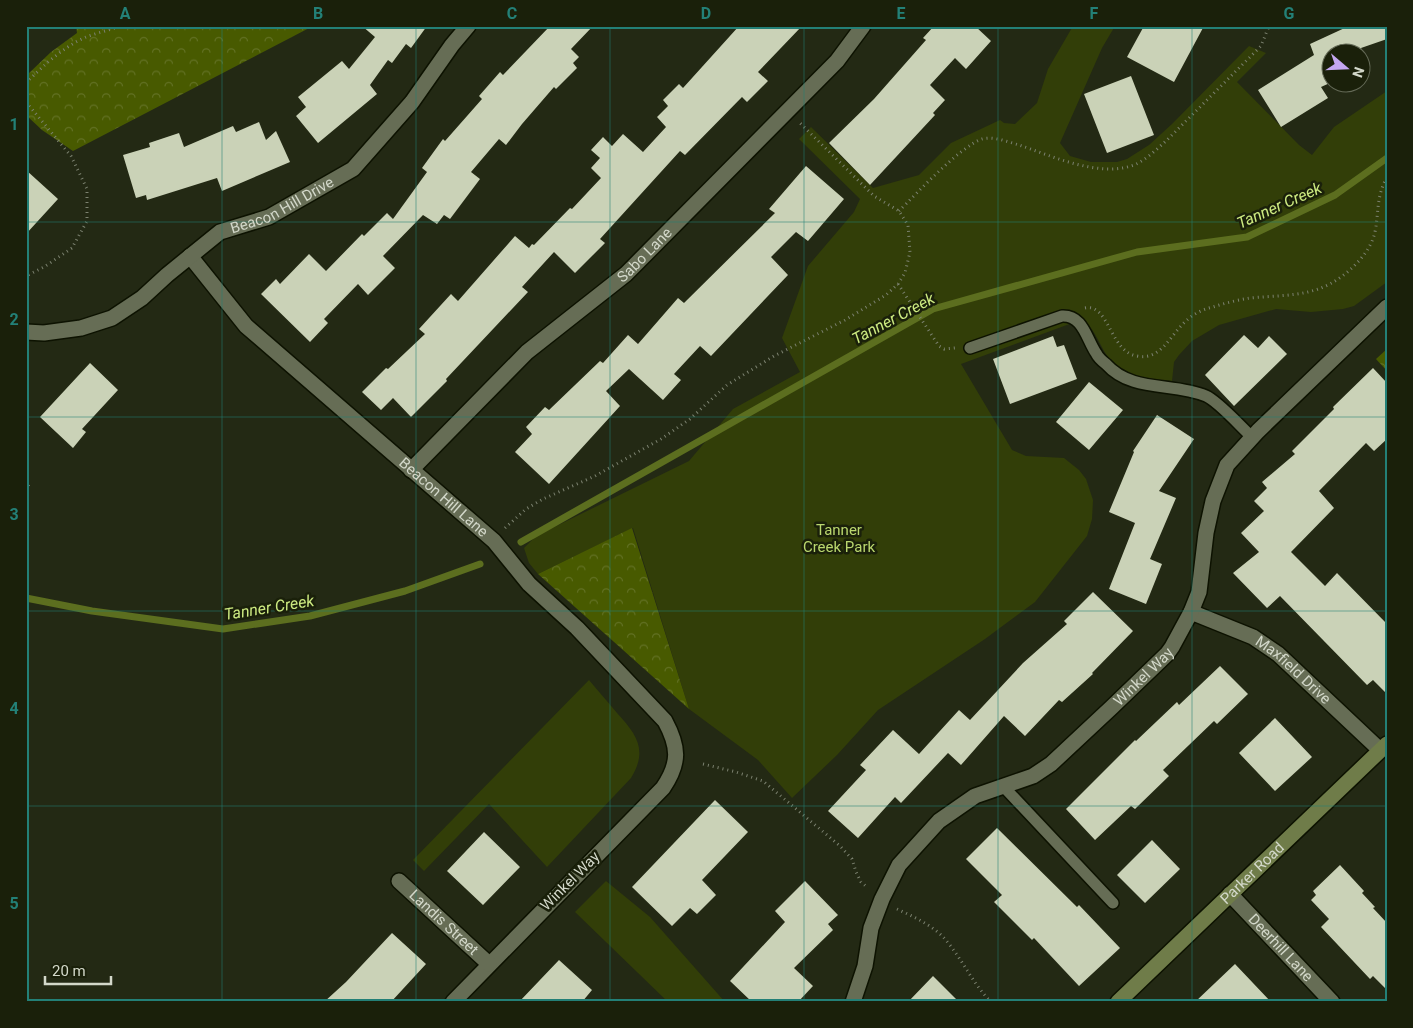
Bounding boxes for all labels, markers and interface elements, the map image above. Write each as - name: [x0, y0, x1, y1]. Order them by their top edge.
- text: A: [120, 4, 131, 23]
- text: B: [313, 4, 323, 23]
- text: C: [507, 4, 517, 23]
- text: D: [701, 4, 711, 23]
- text: E: [897, 4, 906, 23]
- text: F: [1090, 4, 1099, 23]
- text: G: [1284, 4, 1295, 23]
- north arrow: [1320, 42, 1370, 92]
- text: N: [1349, 65, 1367, 80]
- text: 1: [9, 115, 19, 134]
- street label: Beacon Hill Drive: [228, 173, 337, 237]
- water label: Tanner Creek: [1234, 178, 1326, 233]
- street label: Sabo Lane: [614, 224, 676, 286]
- water label: Tanner Creek: [849, 288, 939, 348]
- text: 2: [9, 310, 19, 329]
- street label: Beacon Hill Lane: [395, 454, 492, 541]
- text: 3: [9, 505, 19, 524]
- park label: Tanner Creek Park: [803, 521, 875, 556]
- water label: Tanner Creek: [223, 591, 317, 624]
- street label: Maxfield Drive: [1252, 632, 1335, 708]
- street label: Winkel Way: [1110, 644, 1178, 710]
- text: 4: [9, 699, 19, 718]
- street label: Parker Road: [1217, 839, 1288, 908]
- street label: Winkel Way: [537, 848, 603, 914]
- street label: Landis Street: [405, 886, 482, 959]
- text: 5: [9, 894, 19, 913]
- street label: Deerhill Lane: [1245, 910, 1317, 985]
- scale bar: [45, 953, 111, 985]
- text: 20 m: [52, 962, 86, 980]

